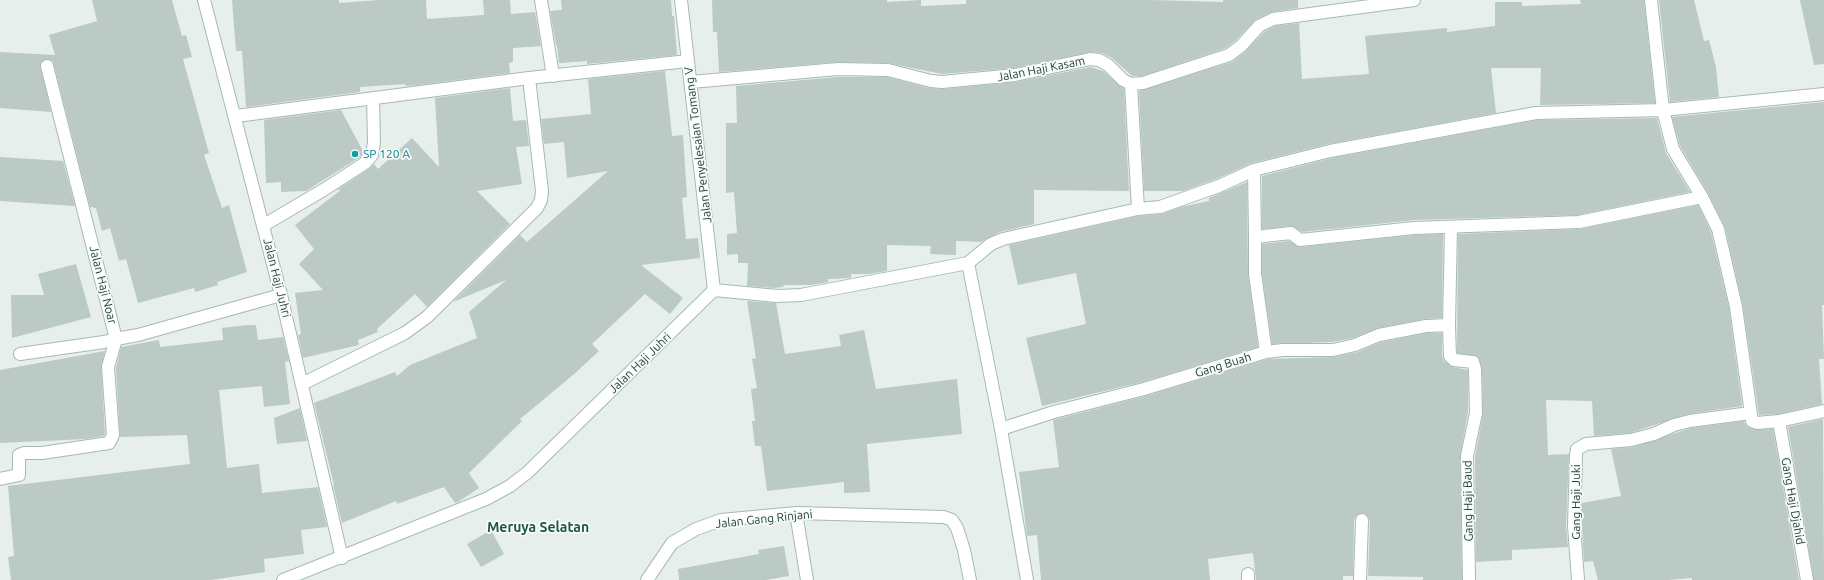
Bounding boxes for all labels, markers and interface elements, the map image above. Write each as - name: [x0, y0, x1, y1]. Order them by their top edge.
- street label: Jalan Haji Kasam: [996, 53, 1086, 85]
- street label: Jalan Penyelesaian Tomang V: [681, 66, 715, 224]
- place label: SP 120 A: [363, 147, 410, 161]
- marker: SP 120 A: [350, 149, 360, 159]
- street label: Jalan Haji Juhri: [260, 237, 294, 319]
- street label: Jalan Haji Noar: [86, 244, 120, 326]
- street label: Jalan Haji Juhri: [606, 330, 674, 396]
- street label: Gang Buah: [1193, 350, 1253, 380]
- street label: Gang Haji Djahid: [1778, 456, 1808, 546]
- street label: Gang Haji Baud: [1460, 460, 1476, 542]
- street label: Gang Haji Juki: [1569, 464, 1583, 540]
- street label: Jalan Gang Rinjani: [715, 507, 813, 531]
- district label: Meruya Selatan: [487, 519, 589, 535]

